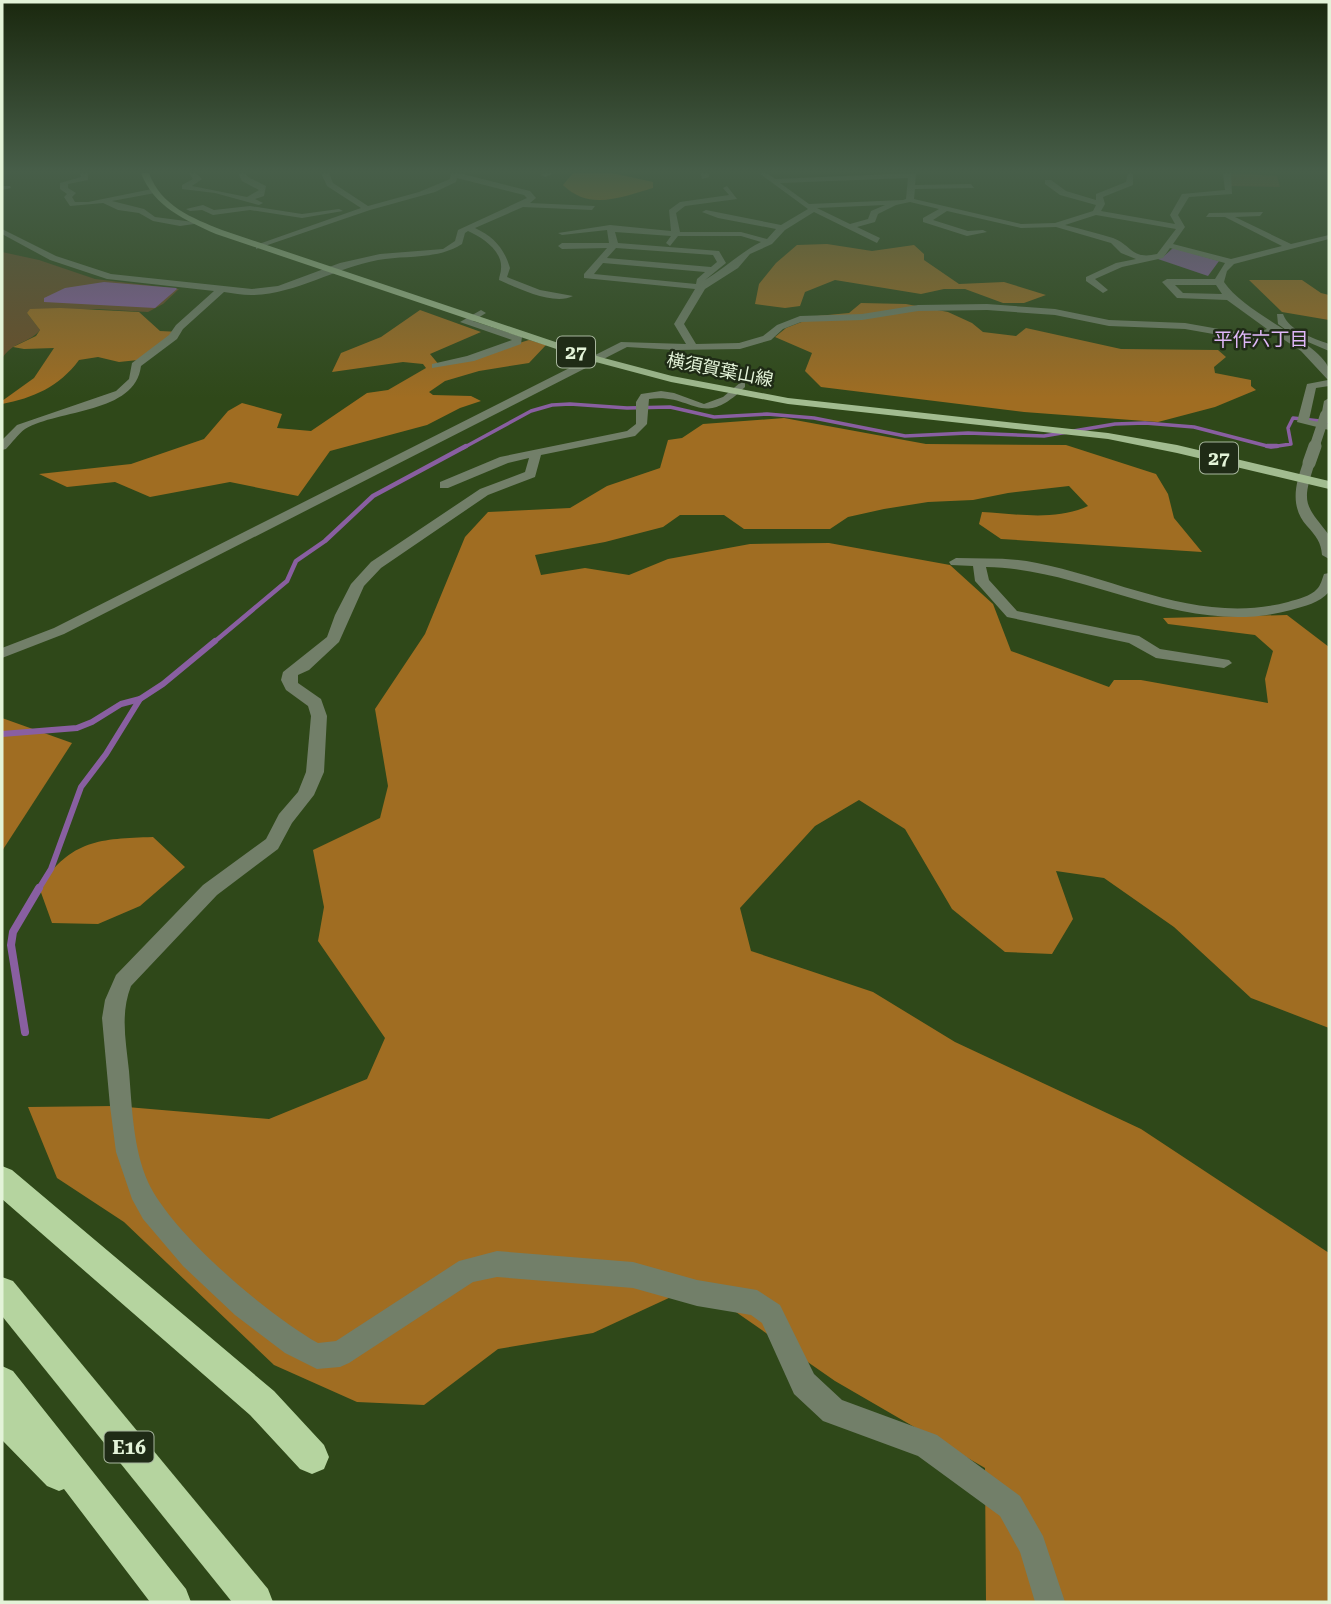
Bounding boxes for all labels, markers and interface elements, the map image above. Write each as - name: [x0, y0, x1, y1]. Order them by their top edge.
- district label: 平作六丁目: [1213, 328, 1309, 351]
- road number: 27: [557, 336, 595, 368]
- street label: 横須賀葉山線: [665, 349, 775, 390]
- road number: 27: [1200, 442, 1238, 474]
- road number: E16: [104, 1432, 154, 1462]

